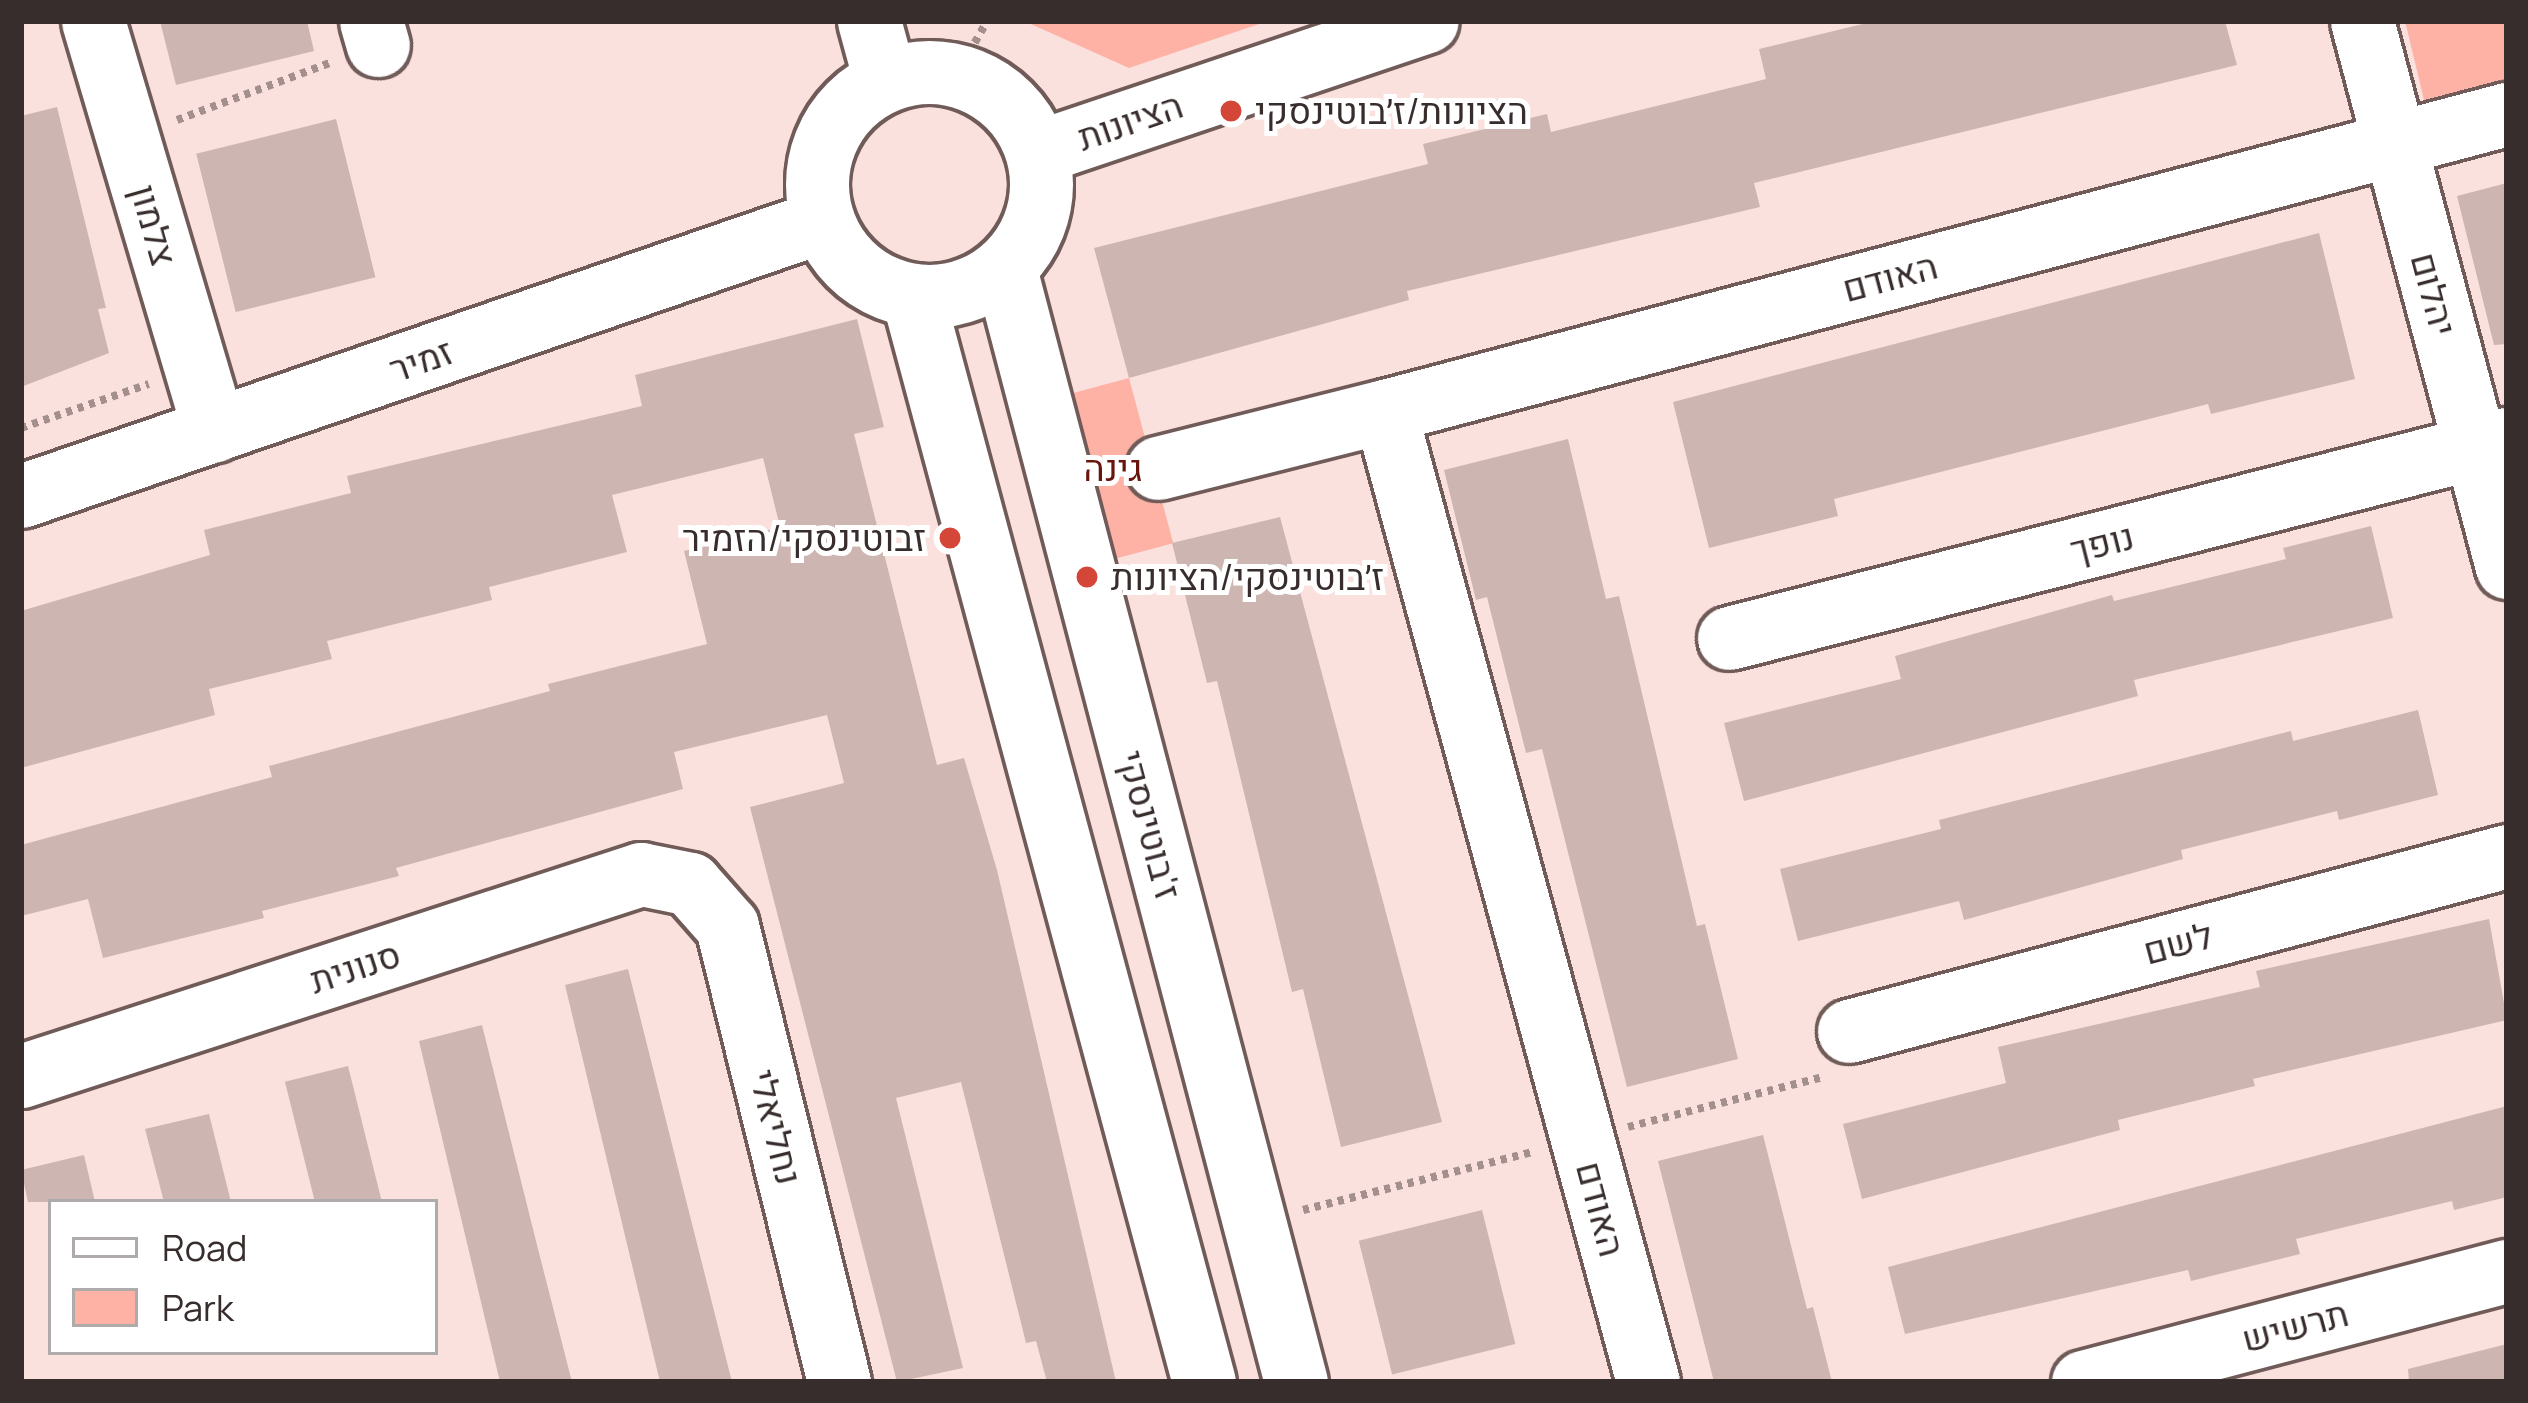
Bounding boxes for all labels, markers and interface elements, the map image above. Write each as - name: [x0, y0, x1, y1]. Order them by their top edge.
- street label: הציונות: [1072, 83, 1188, 159]
- place label: הציונות/ז׳בוטינסקי: [1255, 89, 1528, 133]
- marker: הציונות/ז׳בוטינסקי: [1218, 98, 1244, 124]
- street label: צלמון: [122, 180, 186, 270]
- street label: האודם: [1838, 244, 1942, 310]
- street label: יהלום: [2402, 248, 2466, 340]
- street label: זמיר: [384, 329, 458, 391]
- park label: גינה: [1084, 446, 1142, 490]
- street label: נופך: [2066, 514, 2138, 572]
- place label: זבוטינסקי/הזמיר: [682, 516, 926, 560]
- marker: זבוטינסקי/הזמיר: [937, 525, 963, 551]
- place label: ז׳בוטינסקי/הציונות: [1111, 555, 1384, 599]
- marker: ז׳בוטינסקי/הציונות: [1074, 564, 1100, 590]
- street label: ז'בוטינסקי: [1109, 746, 1191, 904]
- street label: לשם: [2139, 913, 2217, 973]
- street label: סנונית: [304, 932, 406, 1002]
- street label: נחליאלי: [741, 1065, 811, 1189]
- street label: האודם: [1568, 1157, 1634, 1261]
- legend: [48, 1199, 438, 1355]
- text: Road: [162, 1223, 247, 1272]
- text: Park: [162, 1283, 234, 1332]
- street label: תרשיש: [2237, 1291, 2353, 1361]

